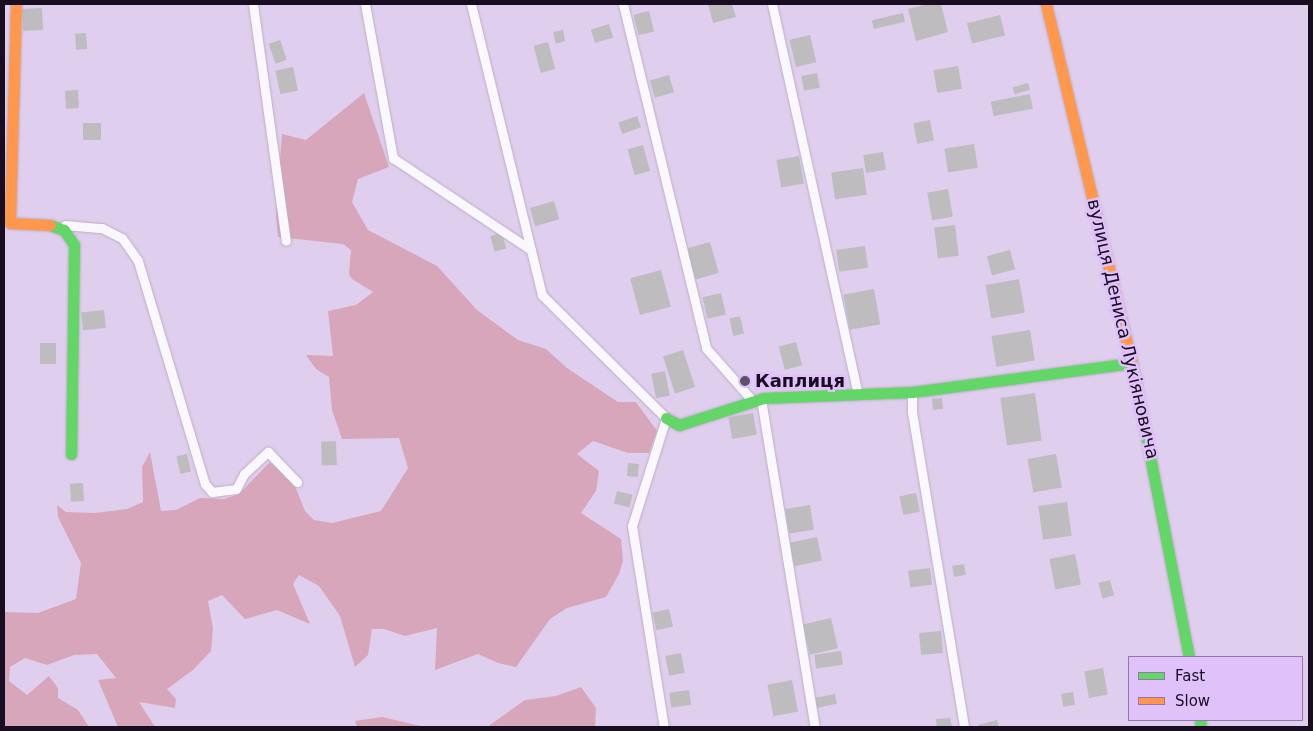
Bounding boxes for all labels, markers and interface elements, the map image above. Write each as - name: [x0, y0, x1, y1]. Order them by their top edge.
- street label: вулиця Дениса Лукіяновича: [1083, 197, 1163, 461]
- place label: Каплиця: [755, 370, 845, 392]
- marker: Каплиця: [739, 375, 751, 387]
- legend: [1128, 656, 1303, 721]
- text: Fast: [1175, 667, 1205, 685]
- text: Slow: [1175, 692, 1210, 710]

